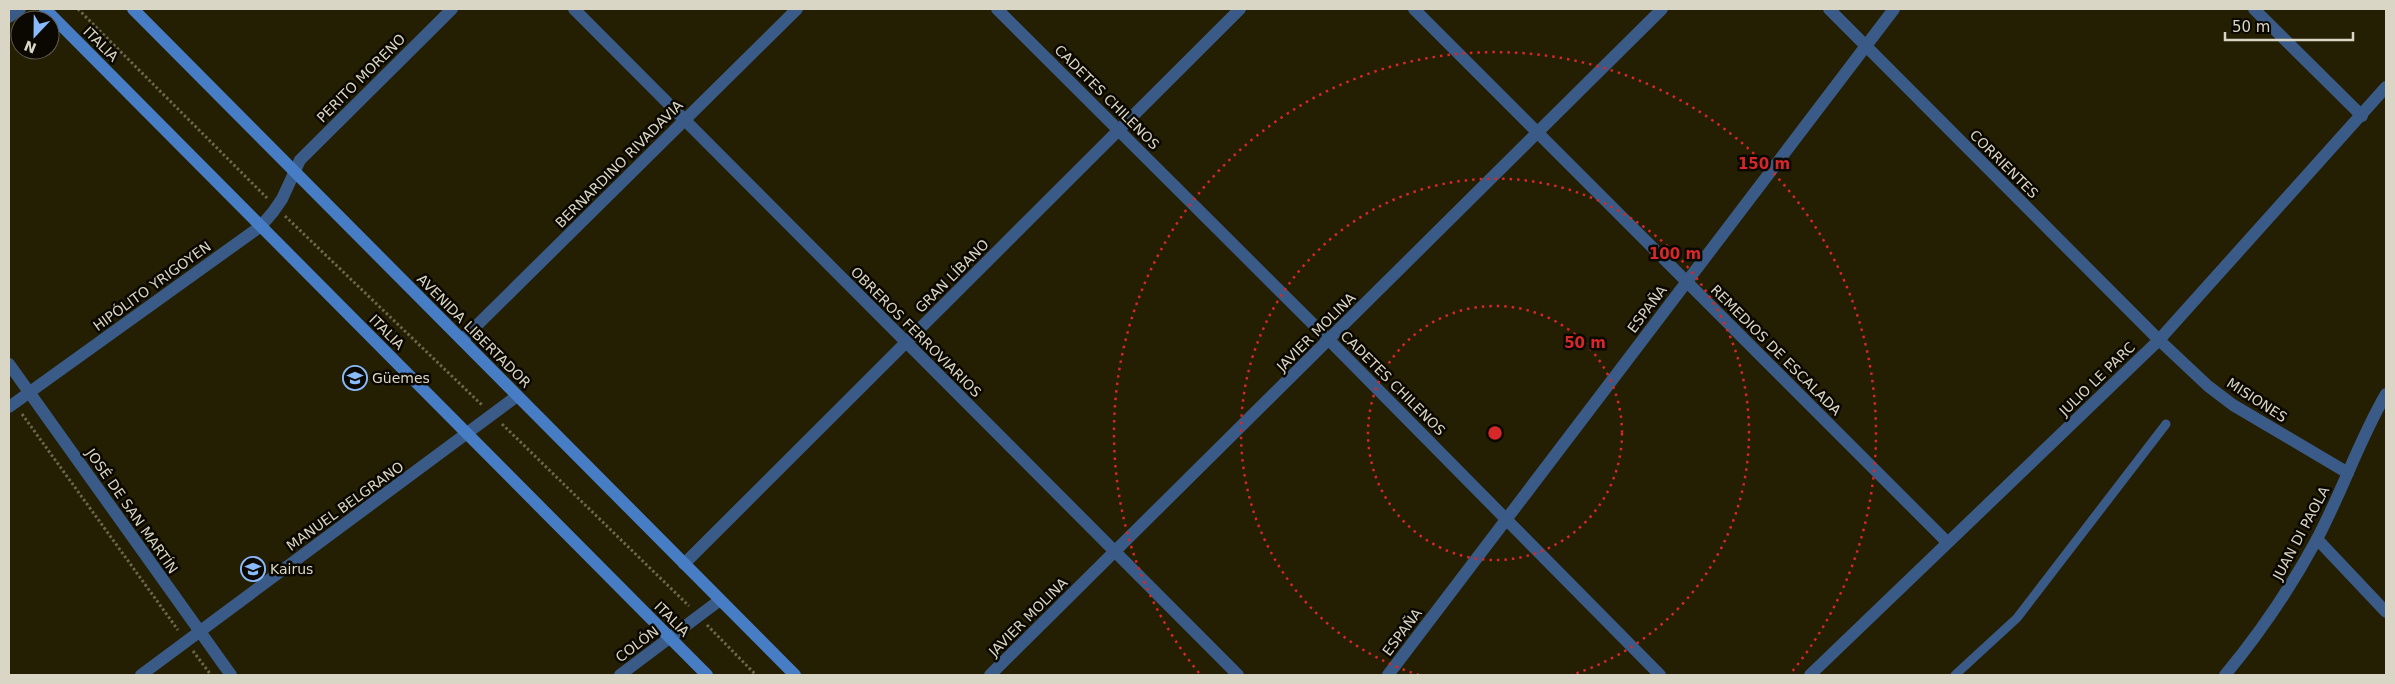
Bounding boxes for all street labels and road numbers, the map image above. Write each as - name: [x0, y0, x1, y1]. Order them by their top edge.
- street label: ITALIA: [80, 23, 122, 65]
- street label: PERITO MORENO: [314, 31, 408, 125]
- street label: CADETES CHILENOS: [1051, 41, 1163, 153]
- street label: BERNARDINO RIVADAVIA: [552, 97, 686, 231]
- street label: CORRIENTES: [1967, 127, 2042, 202]
- street label: GRAN LÍBANO: [912, 236, 992, 316]
- street label: HIPÓLITO YRIGOYEN: [89, 237, 214, 334]
- street label: OBREROS FERROVIARIOS: [848, 264, 984, 400]
- street label: AVENIDA LIBERTADOR: [414, 271, 534, 391]
- street label: ESPAÑA: [1624, 282, 1670, 336]
- street label: REMEDIOS DE ESCALADA: [1708, 282, 1845, 419]
- street label: JAVIER MOLINA: [1273, 289, 1359, 375]
- street label: ITALIA: [366, 311, 408, 353]
- street label: CADETES CHILENOS: [1337, 327, 1449, 439]
- street label: JULIO LE PARC: [2055, 339, 2138, 420]
- street label: MISIONES: [2224, 375, 2290, 425]
- street label: JOSÉ DE SAN MARTÍN: [82, 445, 181, 576]
- street label: MANUEL BELGRANO: [283, 458, 407, 554]
- street label: JUAN DI PAOLA: [2269, 483, 2333, 583]
- street label: JAVIER MOLINA: [985, 574, 1071, 660]
- street label: ITALIA: [651, 598, 693, 640]
- street label: ESPAÑA: [1379, 605, 1425, 659]
- street label: COLÓN: [612, 622, 662, 665]

